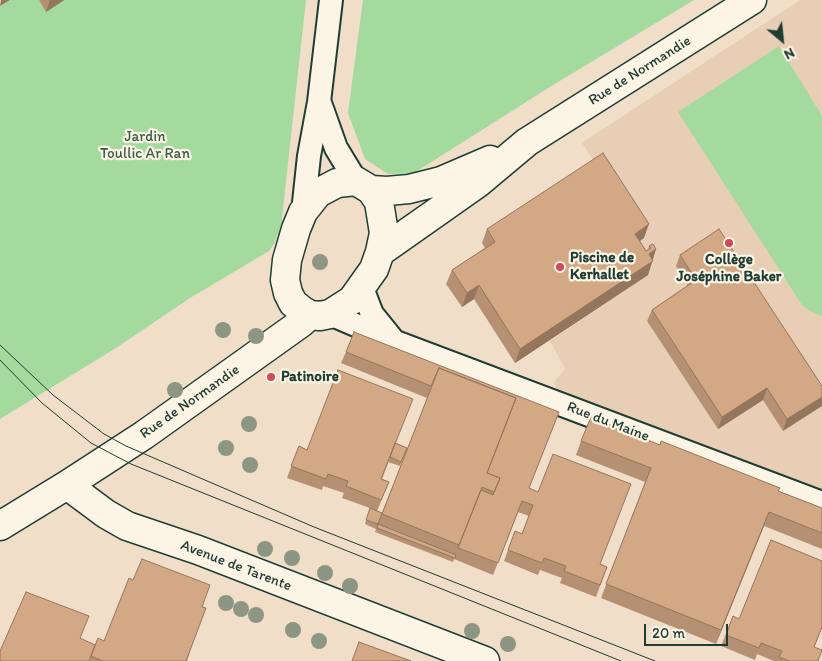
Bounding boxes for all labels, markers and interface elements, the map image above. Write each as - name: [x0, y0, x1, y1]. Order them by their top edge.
- north arrow: [757, 15, 807, 65]
- street label: Rue de Normandie: [585, 32, 695, 110]
- text: N: [781, 44, 797, 63]
- park label: Jardin Toullic Ar Ran: [100, 128, 190, 163]
- marker: Collège Joséphine Baker: [723, 237, 735, 249]
- place label: Piscine de Kerhallet: [570, 249, 634, 284]
- place label: Collège Joséphine Baker: [677, 251, 781, 286]
- marker: Piscine de Kerhallet: [554, 261, 566, 273]
- street label: Rue de Normandie: [137, 361, 243, 443]
- place label: Patinoire: [281, 368, 339, 386]
- marker: Patinoire: [265, 371, 277, 383]
- street label: Rue du Maine: [564, 398, 652, 446]
- street label: Avenue de Tarente: [178, 537, 294, 595]
- scale bar: [647, 614, 731, 646]
- text: 20 m: [652, 624, 685, 642]

